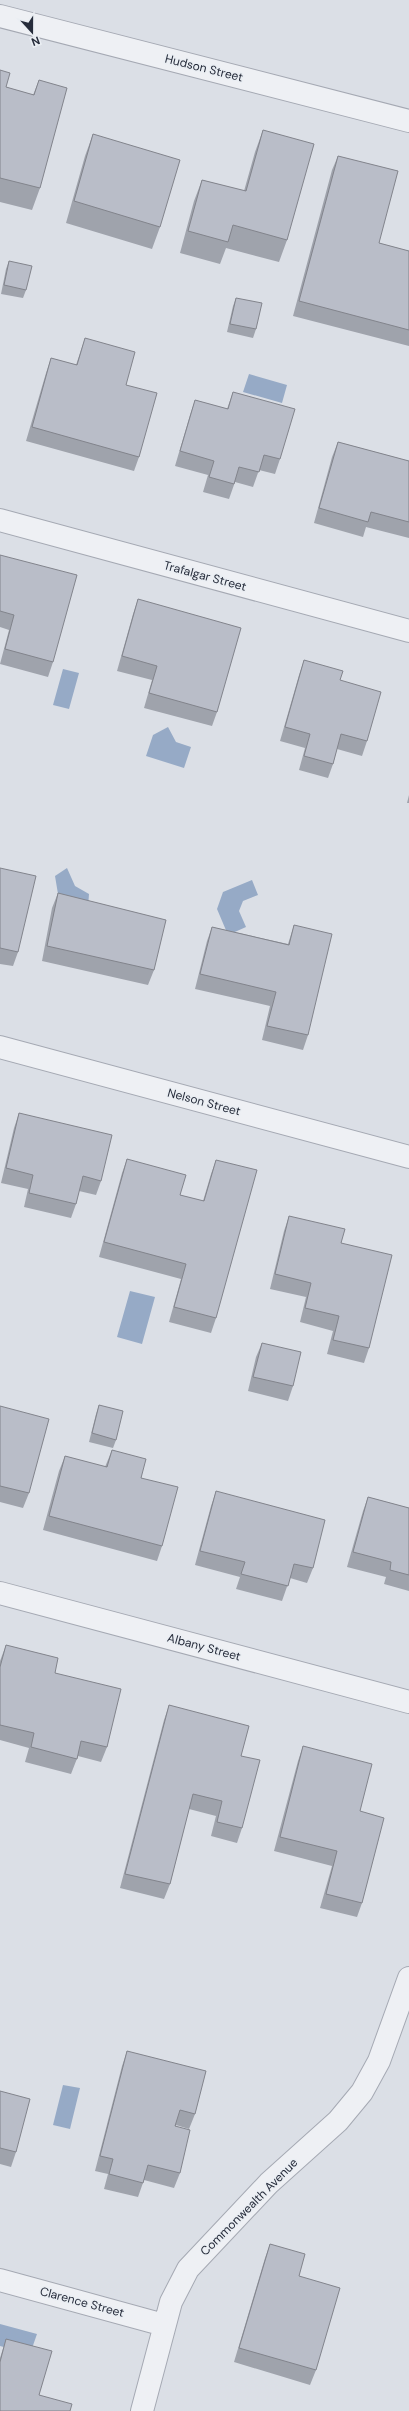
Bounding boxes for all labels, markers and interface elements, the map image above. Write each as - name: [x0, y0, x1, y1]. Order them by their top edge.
- north arrow: [12, 12, 52, 52]
- text: N: [29, 33, 42, 49]
- street label: Hudson Street: [163, 51, 245, 85]
- street label: Trafalgar Street: [162, 557, 248, 595]
- street label: Nelson Street: [166, 1085, 243, 1120]
- street label: Albany Street: [166, 1630, 243, 1665]
- street label: Commonwealth Avenue: [197, 2155, 301, 2259]
- street label: Clarence Street: [38, 2283, 126, 2321]

